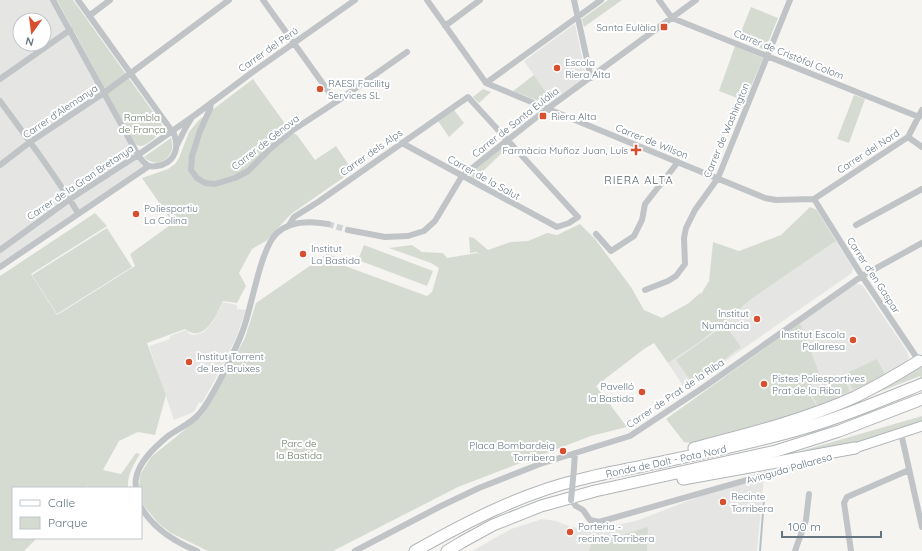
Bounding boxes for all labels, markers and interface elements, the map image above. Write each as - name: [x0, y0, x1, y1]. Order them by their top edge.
- north arrow: [12, 12, 52, 52]
- place label: Santa Eulàlia: [596, 21, 656, 34]
- marker: Santa Eulàlia: [659, 22, 669, 32]
- street label: Carrer del Perú: [236, 24, 301, 75]
- street label: Carrer de Cristòfol Colom: [732, 26, 846, 83]
- text: N: [24, 34, 35, 49]
- place label: Escola Riera Alta: [565, 56, 610, 81]
- marker: Escola Riera Alta: [552, 63, 562, 73]
- place label: RAESI Facility Services SL: [328, 77, 390, 102]
- street label: Carrer de Washington: [701, 81, 752, 180]
- street label: Carrer d'Alemanya: [20, 82, 100, 141]
- marker: RAESI Facility Services SL: [315, 84, 325, 94]
- street label: Carrer de Santa Eulália: [469, 84, 561, 160]
- place label: Riera Alta: [551, 110, 596, 123]
- park label: Rambla de França: [119, 111, 165, 136]
- marker: Riera Alta: [538, 111, 548, 121]
- street label: Carrer de Gènova: [229, 112, 302, 173]
- street label: Carrer de Wilson: [614, 121, 690, 162]
- street label: Carrer dels Alps: [338, 126, 405, 179]
- street label: Carrer del Nord: [835, 126, 902, 176]
- street label: Carrer de la Gran Bretanya: [24, 142, 136, 223]
- place label: Farmàcia Muñoz Juan, Luís: [502, 144, 628, 157]
- marker: Farmàcia Muñoz Juan, Luís: [631, 145, 641, 155]
- street label: Carrer de la Salut: [445, 152, 523, 203]
- district label: RIERA ALTA: [604, 173, 674, 187]
- place label: Poliesportiu La Colina: [144, 202, 198, 227]
- marker: Poliesportiu La Colina: [131, 209, 141, 219]
- street label: Carrer d'en Gaspar: [844, 235, 903, 316]
- place label: Institut La Bastida: [311, 242, 360, 267]
- marker: Institut La Bastida: [298, 249, 308, 259]
- place label: Institut Numància: [702, 307, 750, 332]
- marker: Institut Numància: [752, 314, 762, 324]
- place label: Institut Escola Pallaresa: [781, 328, 845, 353]
- marker: Institut Escola Pallaresa: [848, 335, 858, 345]
- place label: Institut Torrent de les Bruixes: [197, 350, 264, 375]
- street label: Carrer de Prat de la Riba: [624, 356, 727, 431]
- marker: Institut Torrent de les Bruixes: [184, 357, 194, 367]
- place label: Pistes Poliesportives Prat de la Riba: [772, 372, 865, 397]
- marker: Pistes Poliesportives Prat de la Riba: [759, 379, 769, 389]
- place label: Pavelló la Bastida: [588, 380, 634, 405]
- marker: Pavelló la Bastida: [637, 387, 647, 397]
- park label: Parc de la Bastida: [276, 437, 322, 462]
- place label: Placa Bombardeig Torribera: [469, 439, 555, 464]
- street label: Ronda de Dalt - Pota Nord: [605, 442, 728, 481]
- marker: Placa Bombardeig Torribera: [558, 446, 568, 456]
- street label: Avinguda Pallaresa: [745, 450, 834, 487]
- legend: [12, 487, 142, 539]
- place label: Recinte Torribera: [731, 490, 773, 515]
- text: Calle: [48, 495, 76, 510]
- marker: Recinte Torribera: [718, 497, 728, 507]
- scale bar: [782, 513, 881, 539]
- text: Parque: [48, 515, 88, 530]
- text: 100 m: [788, 519, 821, 534]
- place label: Porteria - recinte Torribera: [578, 520, 654, 545]
- marker: Porteria - recinte Torribera: [565, 527, 575, 537]

